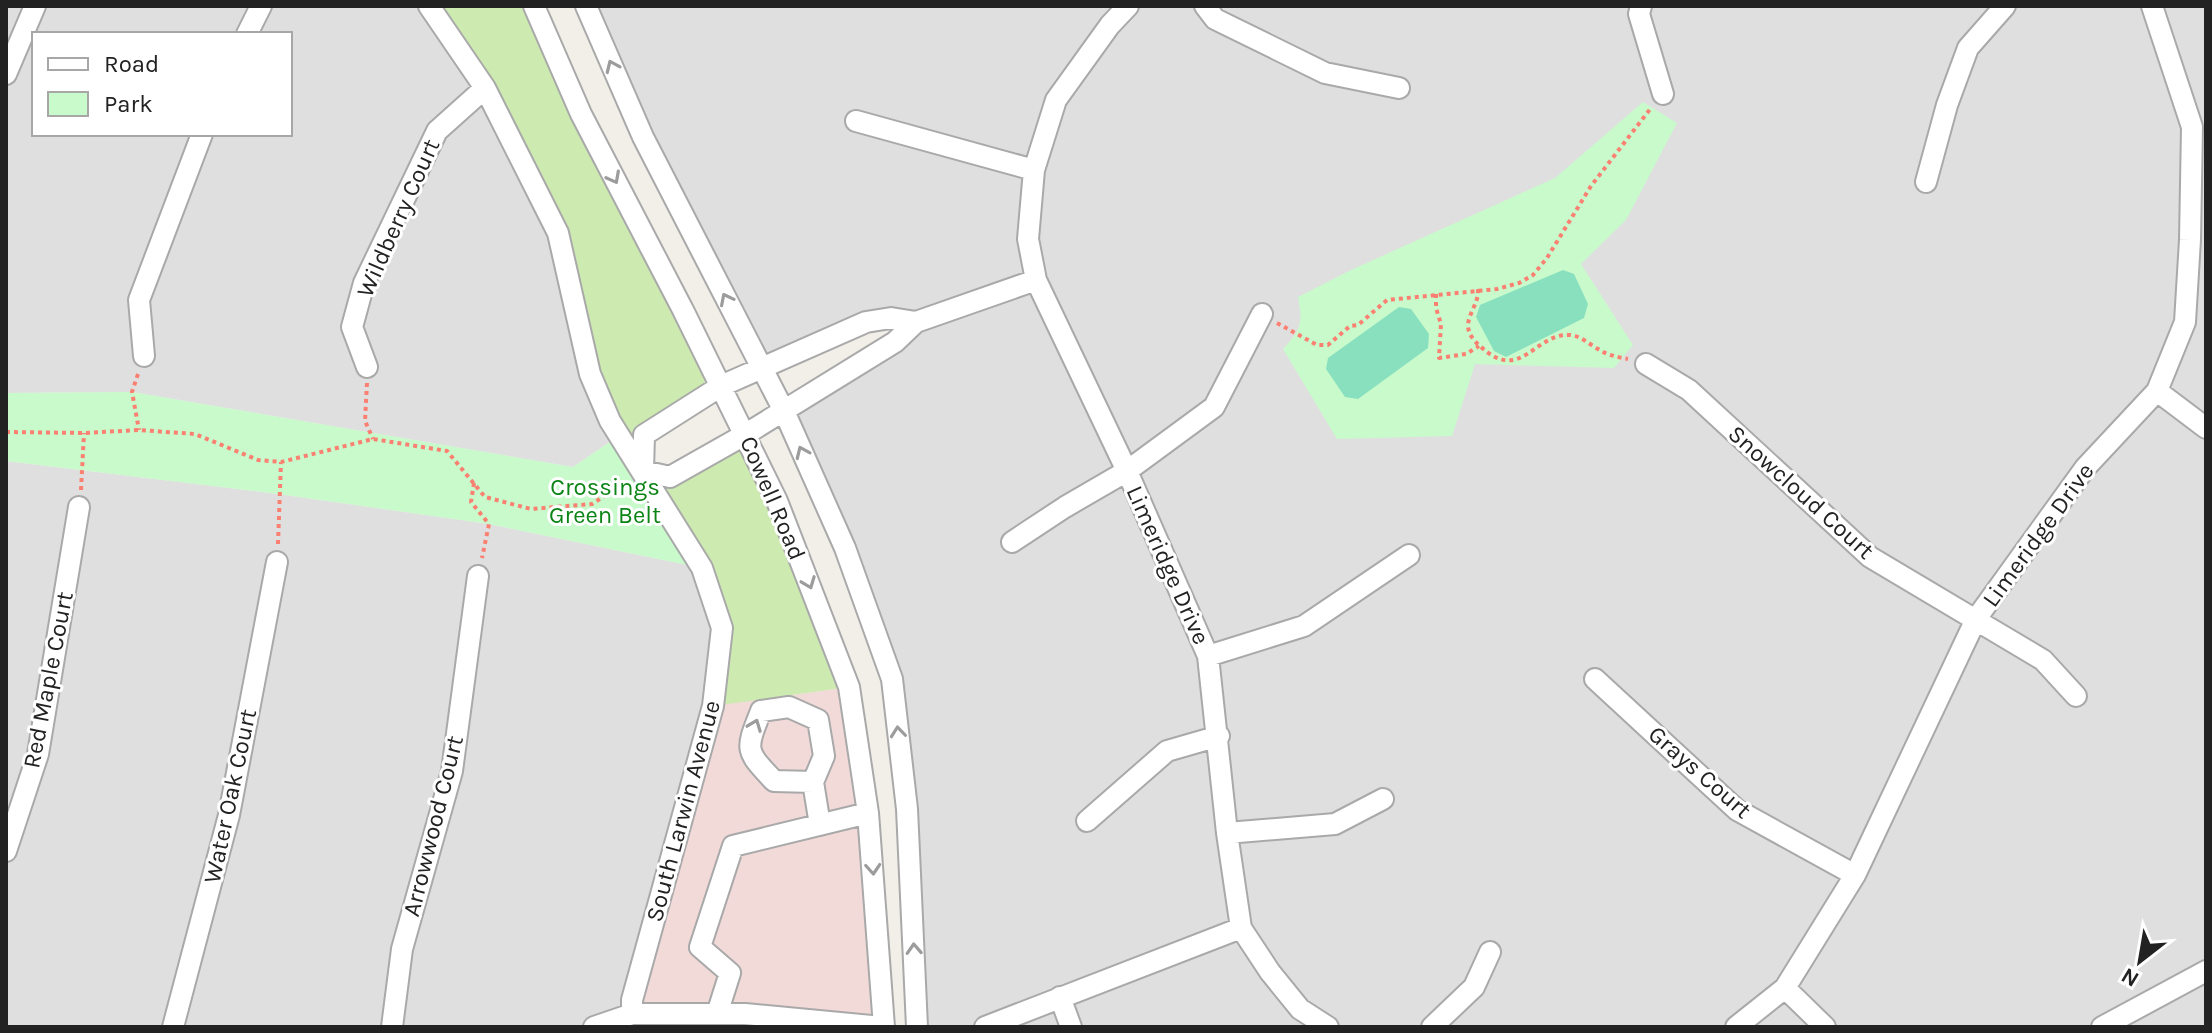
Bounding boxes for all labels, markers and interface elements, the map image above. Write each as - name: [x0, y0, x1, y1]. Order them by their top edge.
- legend: [32, 32, 292, 136]
- text: Road: [104, 50, 159, 78]
- one-way arrow: [605, 60, 621, 74]
- text: Park: [104, 90, 153, 118]
- street label: Wildberry Court: [351, 134, 445, 302]
- one-way arrow: [605, 170, 620, 185]
- one-way arrow: [721, 293, 736, 308]
- street label: Snowcloud Court: [1722, 419, 1880, 565]
- street label: Cowell Road: [734, 432, 812, 564]
- one-way arrow: [796, 446, 812, 460]
- street label: Limeridge Drive: [1976, 458, 2100, 612]
- park label: Crossings Green Belt: [549, 473, 661, 529]
- street label: Limeridge Drive: [1120, 481, 1216, 649]
- one-way arrow: [799, 575, 816, 589]
- street label: Red Maple Court: [17, 589, 79, 771]
- street label: South Larwin Avenue: [640, 697, 726, 925]
- street label: Water Oak Court: [198, 706, 262, 886]
- one-way arrow: [745, 719, 762, 733]
- street label: Grays Court: [1643, 720, 1757, 824]
- one-way arrow: [890, 725, 907, 738]
- street label: Arrowwood Court: [397, 733, 469, 919]
- one-way arrow: [864, 863, 881, 876]
- north arrow: [2100, 921, 2180, 1001]
- one-way arrow: [906, 942, 923, 955]
- text: N: [2117, 962, 2144, 992]

